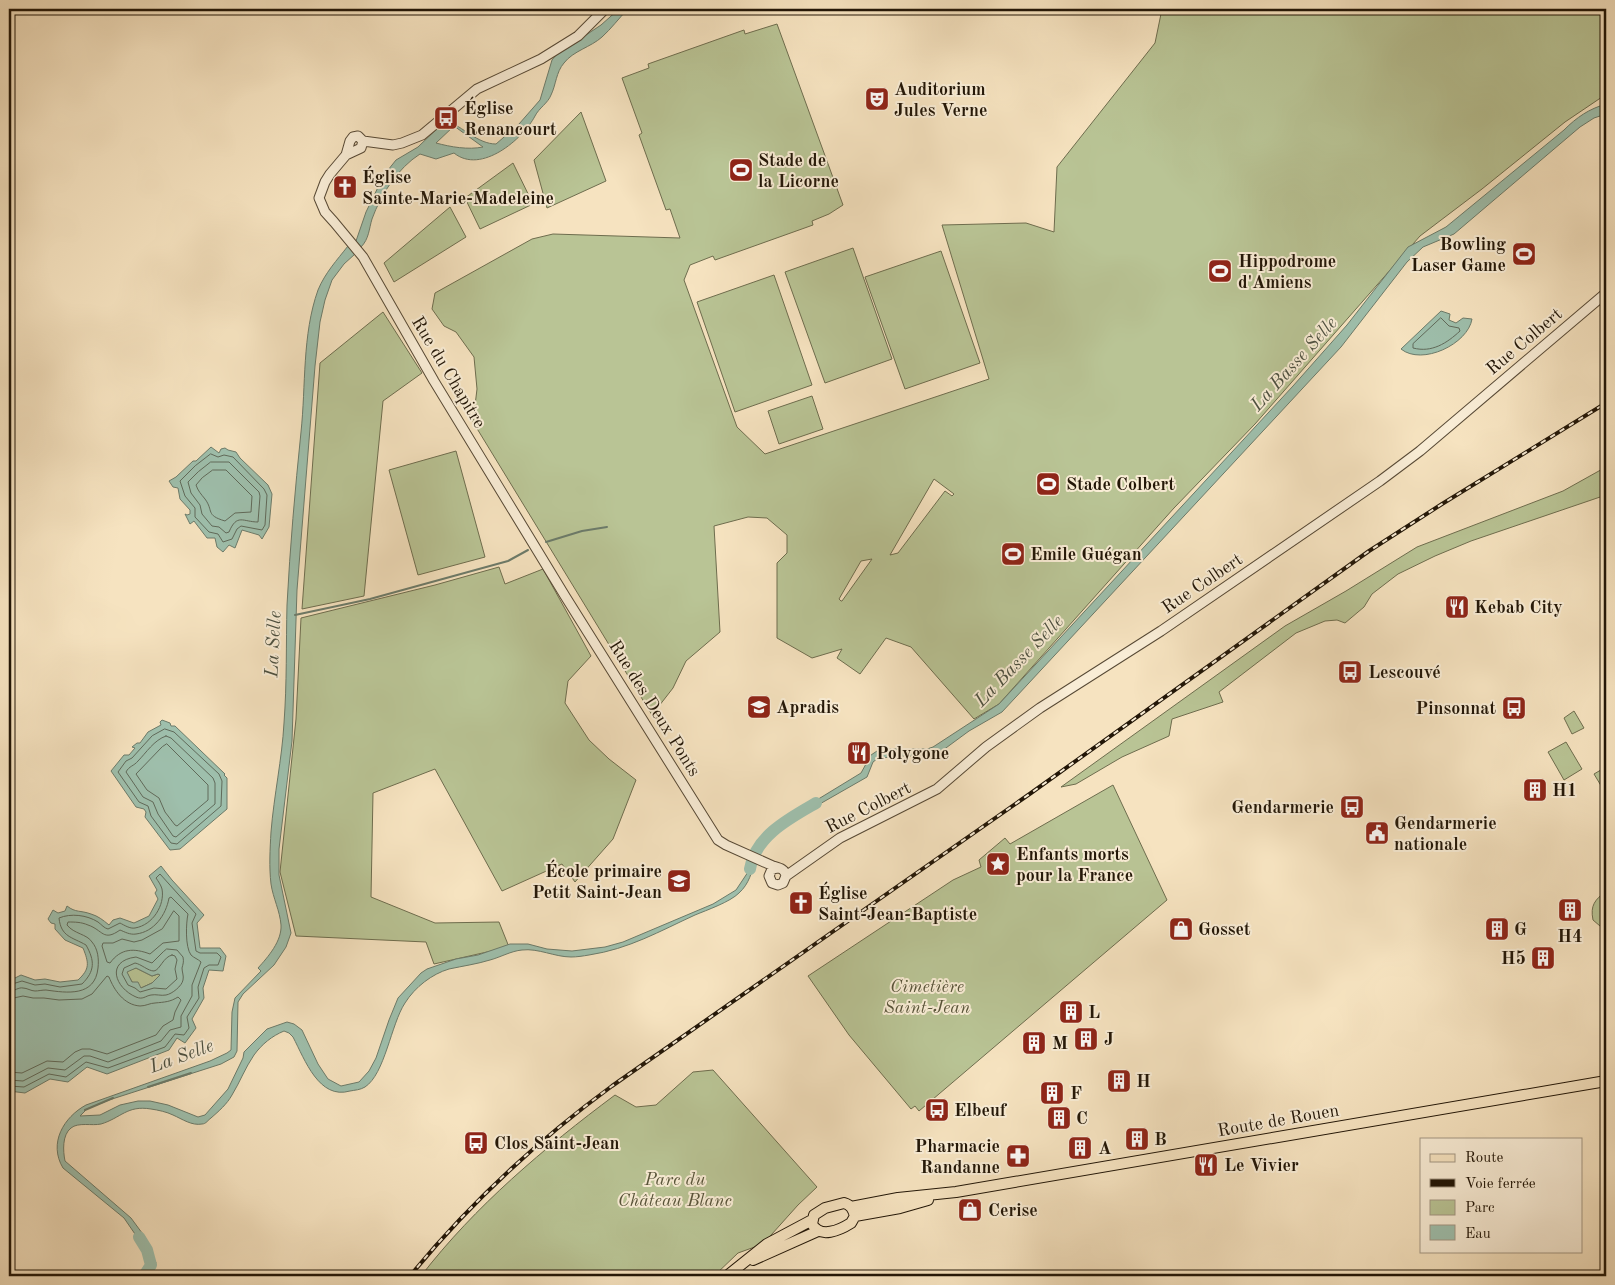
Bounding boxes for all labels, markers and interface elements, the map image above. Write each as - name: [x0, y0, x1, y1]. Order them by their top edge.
- place label: Auditorium Jules Verne: [894, 81, 987, 120]
- theatre icon: Auditorium Jules Verne: [864, 86, 890, 112]
- place label: Église Renancourt: [464, 96, 557, 139]
- bus stop icon: Église Renancourt: [433, 105, 459, 131]
- place label: Stade de la Licorne: [758, 152, 839, 191]
- sports icon: Stade de la Licorne: [728, 157, 754, 183]
- place label: Église Sainte-Marie-Madeleine: [362, 165, 554, 208]
- church icon: Église Sainte-Marie-Madeleine: [332, 174, 358, 200]
- place label: Bowling Laser Game: [1411, 236, 1506, 275]
- sports icon: Bowling Laser Game: [1511, 241, 1537, 267]
- place label: Hippodrome d'Amiens: [1238, 253, 1336, 292]
- sports icon: Hippodrome d'Amiens: [1207, 258, 1233, 284]
- street label: Rue Colbert: [1483, 305, 1566, 378]
- street label: Rue du Chapitre: [408, 314, 489, 431]
- water label: La Basse Selle: [1247, 314, 1342, 416]
- sports icon: Stade Colbert: [1035, 471, 1061, 497]
- place label: Stade Colbert: [1066, 476, 1175, 494]
- sports icon: Emile Guégan: [1000, 541, 1026, 567]
- place label: Emile Guégan: [1030, 546, 1142, 564]
- street label: Rue Colbert: [1159, 550, 1246, 617]
- restaurant icon: Kebab City: [1444, 594, 1470, 620]
- place label: Kebab City: [1474, 599, 1563, 617]
- water label: La Selle: [263, 610, 286, 679]
- water label: La Basse Selle: [971, 612, 1068, 712]
- street label: Rue des Deux Ponts: [605, 637, 703, 780]
- bus stop icon: Lescouvé: [1337, 659, 1363, 685]
- place label: Lescouvé: [1368, 664, 1441, 682]
- school or university icon: Apradis: [746, 694, 772, 720]
- bus stop icon: Pinsonnat: [1501, 695, 1527, 721]
- place label: Apradis: [776, 699, 839, 717]
- place label: Pinsonnat: [1416, 700, 1496, 718]
- restaurant icon: Polygone: [846, 740, 872, 766]
- place label: Polygone: [876, 745, 949, 763]
- building icon: H1: [1522, 777, 1548, 803]
- street label: Rue Colbert: [823, 779, 914, 837]
- place label: H1: [1552, 782, 1577, 800]
- bus stop icon: Gendarmerie: [1339, 794, 1365, 820]
- place label: Gendarmerie: [1231, 799, 1334, 817]
- place label: Gendarmerie nationale: [1394, 815, 1497, 854]
- public building icon: Gendarmerie nationale: [1364, 820, 1390, 846]
- place label: Enfants morts pour la France: [1016, 846, 1133, 885]
- place icon: Enfants morts pour la France: [985, 851, 1011, 877]
- place label: École primaire Petit Saint-Jean: [532, 859, 662, 902]
- school or university icon: École primaire Petit Saint-Jean: [666, 868, 692, 894]
- place label: Église Saint-Jean-Baptiste: [818, 881, 977, 924]
- church icon: Église Saint-Jean-Baptiste: [788, 890, 814, 916]
- building icon: H4: [1557, 897, 1583, 923]
- shop icon: Gosset: [1168, 916, 1194, 942]
- building icon: G: [1484, 916, 1510, 942]
- place label: Gosset: [1198, 921, 1251, 939]
- place label: G: [1514, 921, 1527, 939]
- place label: H4: [1557, 928, 1583, 946]
- building icon: H5: [1530, 945, 1556, 971]
- place label: H5: [1501, 950, 1526, 968]
- park label: Cimetière Saint-Jean: [884, 978, 970, 1017]
- building icon: L: [1058, 999, 1084, 1025]
- place label: L: [1088, 1004, 1100, 1022]
- building icon: J: [1073, 1026, 1099, 1052]
- building icon: M: [1021, 1030, 1047, 1056]
- place label: J: [1104, 1031, 1114, 1049]
- place label: M: [1052, 1035, 1068, 1053]
- water label: La Selle: [146, 1037, 217, 1078]
- building icon: H: [1106, 1068, 1132, 1094]
- place label: H: [1136, 1073, 1151, 1091]
- building icon: F: [1039, 1080, 1065, 1106]
- place label: F: [1070, 1085, 1082, 1103]
- bus stop icon: Elbeuf: [924, 1097, 950, 1123]
- street label: Route de Rouen: [1216, 1101, 1341, 1141]
- place label: Elbeuf: [954, 1102, 1008, 1120]
- building icon: C: [1046, 1105, 1072, 1131]
- place label: C: [1076, 1110, 1088, 1128]
- building icon: B: [1124, 1126, 1150, 1152]
- bus stop icon: Clos Saint-Jean: [463, 1130, 489, 1156]
- place label: B: [1154, 1131, 1167, 1149]
- place label: Clos Saint-Jean: [494, 1135, 620, 1153]
- building icon: A: [1067, 1135, 1093, 1161]
- place label: Pharmacie Randanne: [915, 1138, 1000, 1177]
- legend: [1420, 1138, 1582, 1252]
- place label: A: [1098, 1140, 1112, 1158]
- pharmacy icon: Pharmacie Randanne: [1005, 1143, 1031, 1169]
- text: Route: [1465, 1151, 1503, 1166]
- restaurant icon: Le Vivier: [1193, 1152, 1219, 1178]
- place label: Le Vivier: [1224, 1157, 1299, 1175]
- park label: Parc du Château Blanc: [618, 1171, 732, 1210]
- text: Voie ferrée: [1465, 1177, 1536, 1192]
- shop icon: Cerise: [957, 1197, 983, 1223]
- text: Parc: [1465, 1201, 1495, 1216]
- place label: Cerise: [988, 1202, 1038, 1220]
- text: Eau: [1465, 1227, 1491, 1242]

